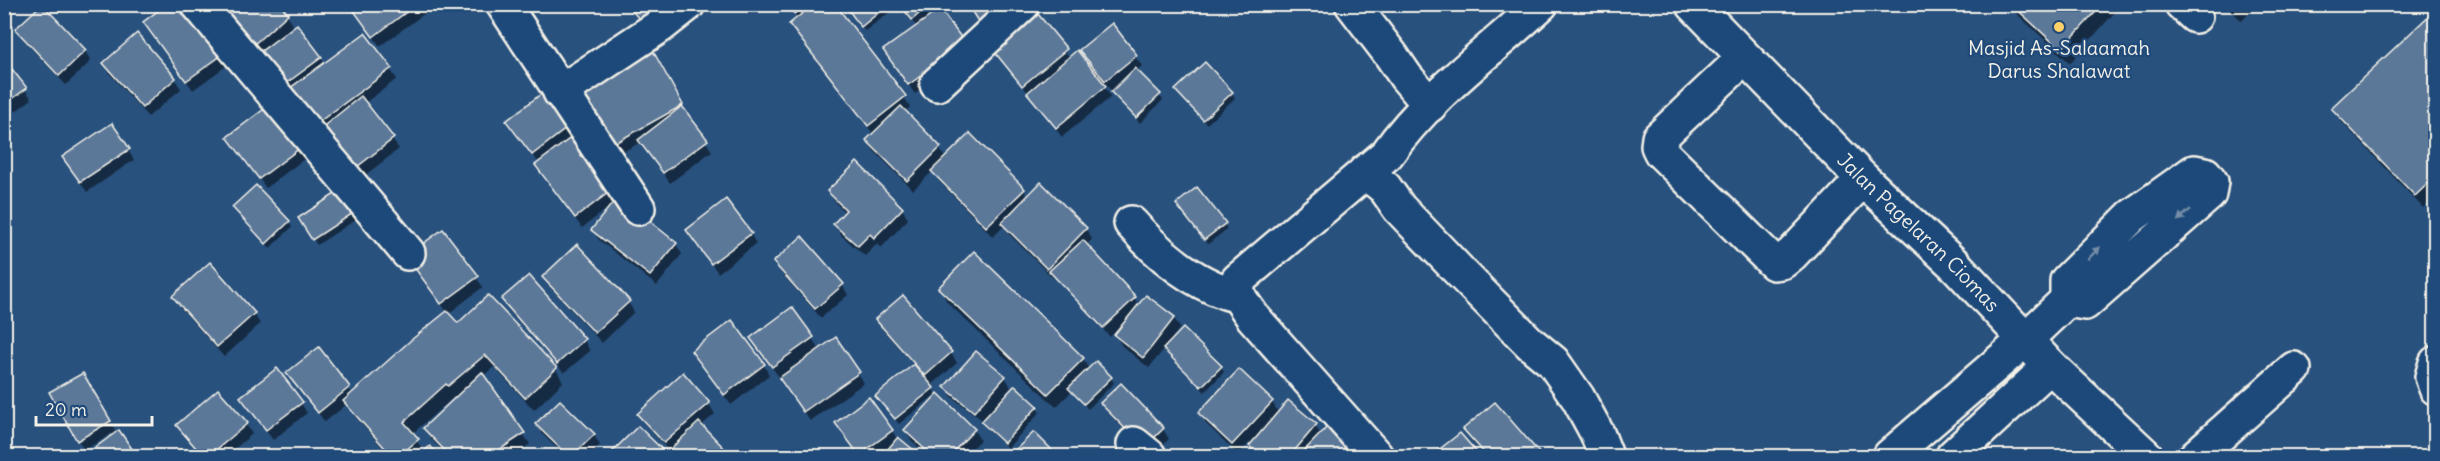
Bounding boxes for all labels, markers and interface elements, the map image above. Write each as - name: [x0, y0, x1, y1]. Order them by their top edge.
- marker: Masjid As-Salaamah Darus Shalawat: [2052, 20, 2066, 34]
- place label: Masjid As-Salaamah Darus Shalawat: [1968, 35, 2150, 83]
- street label: Jalan Pagelaran Ciomas: [1832, 147, 2005, 317]
- one-way arrow: [2177, 208, 2192, 221]
- one-way arrow: [2087, 247, 2101, 261]
- scale bar: [36, 389, 152, 427]
- text: 20 m: [45, 398, 87, 421]

